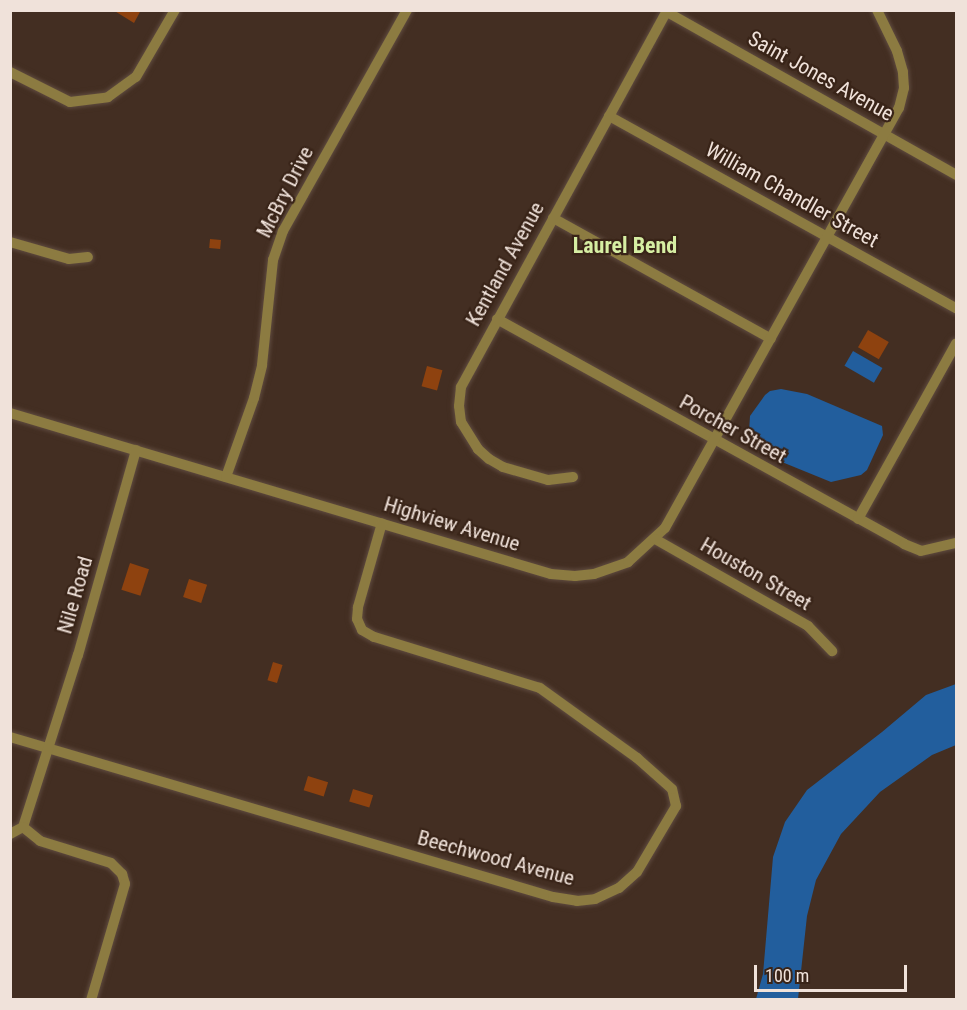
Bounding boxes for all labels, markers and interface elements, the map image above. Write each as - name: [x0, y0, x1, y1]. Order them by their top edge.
- street label: Saint Jones Avenue: [744, 26, 898, 126]
- street label: William Chandler Street: [701, 137, 883, 253]
- street label: McBry Drive: [251, 142, 319, 242]
- street label: Kentland Avenue: [460, 197, 550, 331]
- district label: Laurel Bend: [573, 233, 677, 259]
- street label: Porcher Street: [675, 389, 791, 469]
- street label: Highview Avenue: [381, 491, 523, 557]
- street label: Houston Street: [696, 532, 816, 616]
- street label: Nile Road: [52, 553, 98, 637]
- street label: Beechwood Avenue: [415, 825, 577, 891]
- scale bar: [757, 953, 910, 991]
- text: 100 m: [765, 965, 809, 986]

